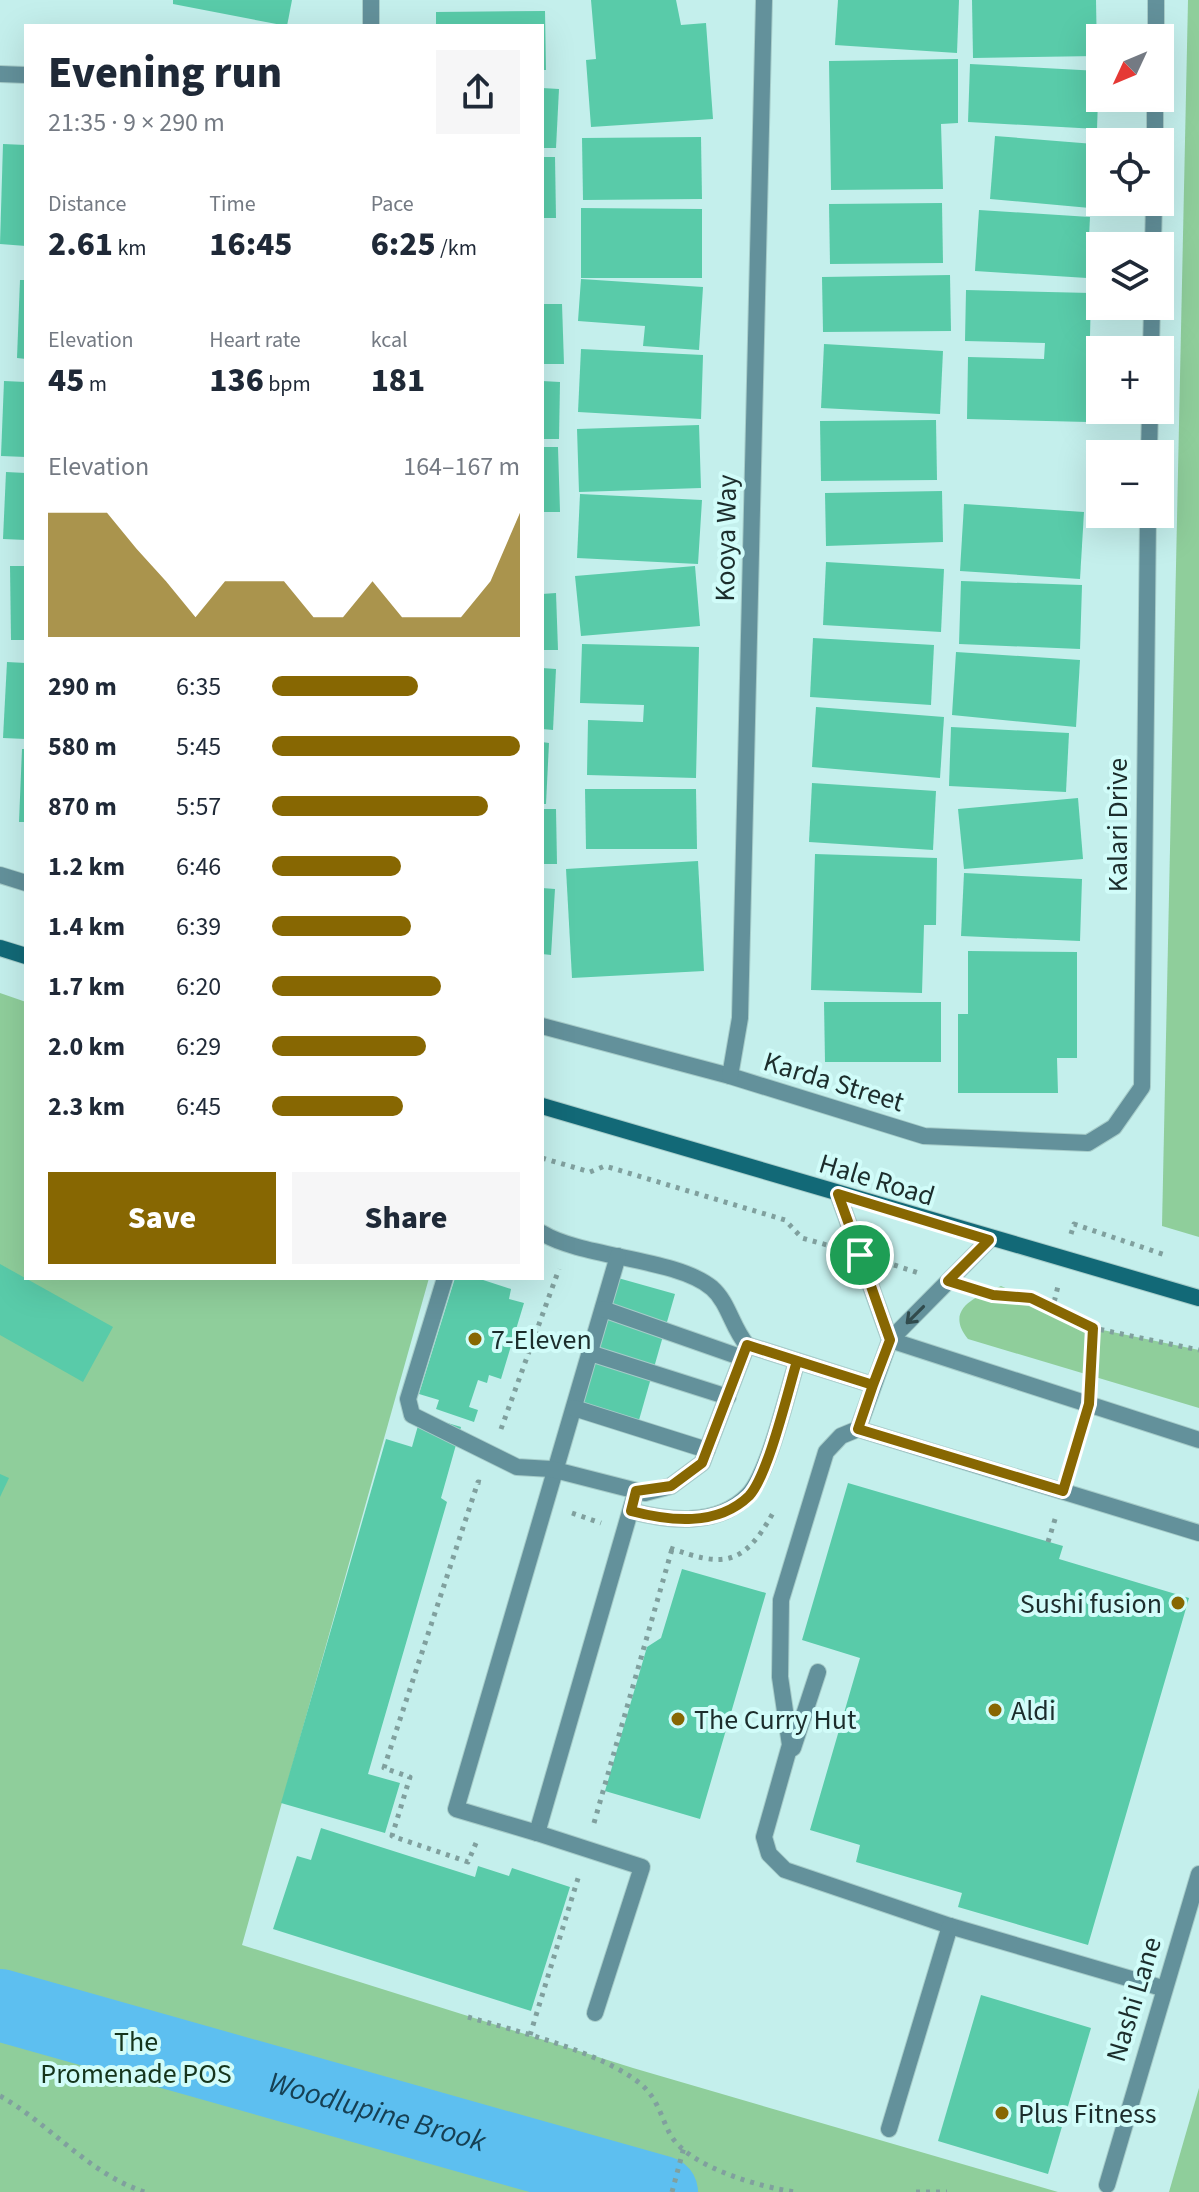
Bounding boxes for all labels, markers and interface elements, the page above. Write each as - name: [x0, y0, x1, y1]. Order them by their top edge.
- north arrow: [1086, 24, 1174, 112]
- map controls: [1086, 24, 1174, 528]
- text: Evening run: [48, 42, 282, 105]
- button: share: [436, 50, 520, 134]
- text: 21:35 · 9 × 290 m: [48, 104, 225, 141]
- button: locate: [1086, 128, 1174, 216]
- text: Distance: [48, 188, 126, 220]
- text: Time: [209, 188, 256, 220]
- text: Pace: [371, 188, 414, 220]
- text: 2.61: [48, 220, 113, 269]
- text: 16:45: [209, 220, 293, 269]
- text: 6:25: [371, 220, 436, 269]
- text: km: [113, 232, 147, 264]
- text: /km: [436, 232, 477, 264]
- button: layers: [1086, 232, 1174, 320]
- text: Elevation: [48, 324, 134, 356]
- text: Heart rate: [209, 324, 301, 356]
- text: kcal: [371, 324, 408, 356]
- button: +: [1086, 336, 1174, 424]
- text: 45: [48, 356, 84, 405]
- text: 136: [209, 356, 264, 405]
- text: 181: [371, 356, 425, 405]
- text: m: [84, 368, 107, 400]
- text: bpm: [264, 368, 311, 400]
- button: −: [1086, 440, 1174, 528]
- text: Elevation: [48, 448, 149, 485]
- text: 164–167 m: [403, 448, 520, 485]
- street label: Kooya Way: [705, 474, 747, 602]
- text: 290 m: [48, 668, 117, 705]
- text: 6:35: [176, 668, 221, 705]
- text: 580 m: [48, 728, 117, 765]
- text: 5:45: [176, 728, 221, 765]
- street label: Kalari Drive: [1098, 758, 1138, 892]
- text: 870 m: [48, 788, 117, 825]
- text: 5:57: [176, 788, 221, 825]
- text: 1.2 km: [48, 848, 125, 885]
- text: 6:46: [176, 848, 221, 885]
- text: 1.4 km: [48, 908, 125, 945]
- text: 6:39: [176, 908, 221, 945]
- text: 1.7 km: [48, 968, 125, 1005]
- text: 6:20: [176, 968, 221, 1005]
- text: 2.0 km: [48, 1028, 125, 1065]
- text: 6:29: [176, 1028, 221, 1065]
- street label: Karda Street: [758, 1042, 909, 1122]
- text: 2.3 km: [48, 1088, 125, 1125]
- text: 6:45: [176, 1088, 221, 1125]
- street label: Hale Road: [814, 1143, 940, 1216]
- button: Save: [48, 1172, 276, 1264]
- button: Share: [292, 1172, 520, 1264]
- pin: [826, 1221, 894, 1289]
- icon: arrive: [838, 1233, 882, 1277]
- one-way arrow: [905, 1305, 924, 1325]
- place label: 7-Eleven: [491, 1320, 592, 1360]
- marker: 7-Eleven: [466, 1330, 484, 1348]
- place label: Sushi fusion: [1020, 1584, 1162, 1624]
- marker: Sushi fusion: [1169, 1594, 1187, 1612]
- place label: Aldi: [1011, 1691, 1056, 1731]
- place label: The Curry Hut: [694, 1700, 857, 1740]
- marker: Aldi: [986, 1701, 1004, 1719]
- marker: The Curry Hut: [669, 1710, 687, 1728]
- street label: Nashi Lane: [1096, 1932, 1172, 2067]
- park label: The Promenade POS: [40, 2022, 232, 2094]
- water label: Woodlupine Brook: [263, 2061, 491, 2163]
- place label: Plus Fitness: [1018, 2094, 1156, 2134]
- marker: Plus Fitness: [993, 2104, 1011, 2122]

